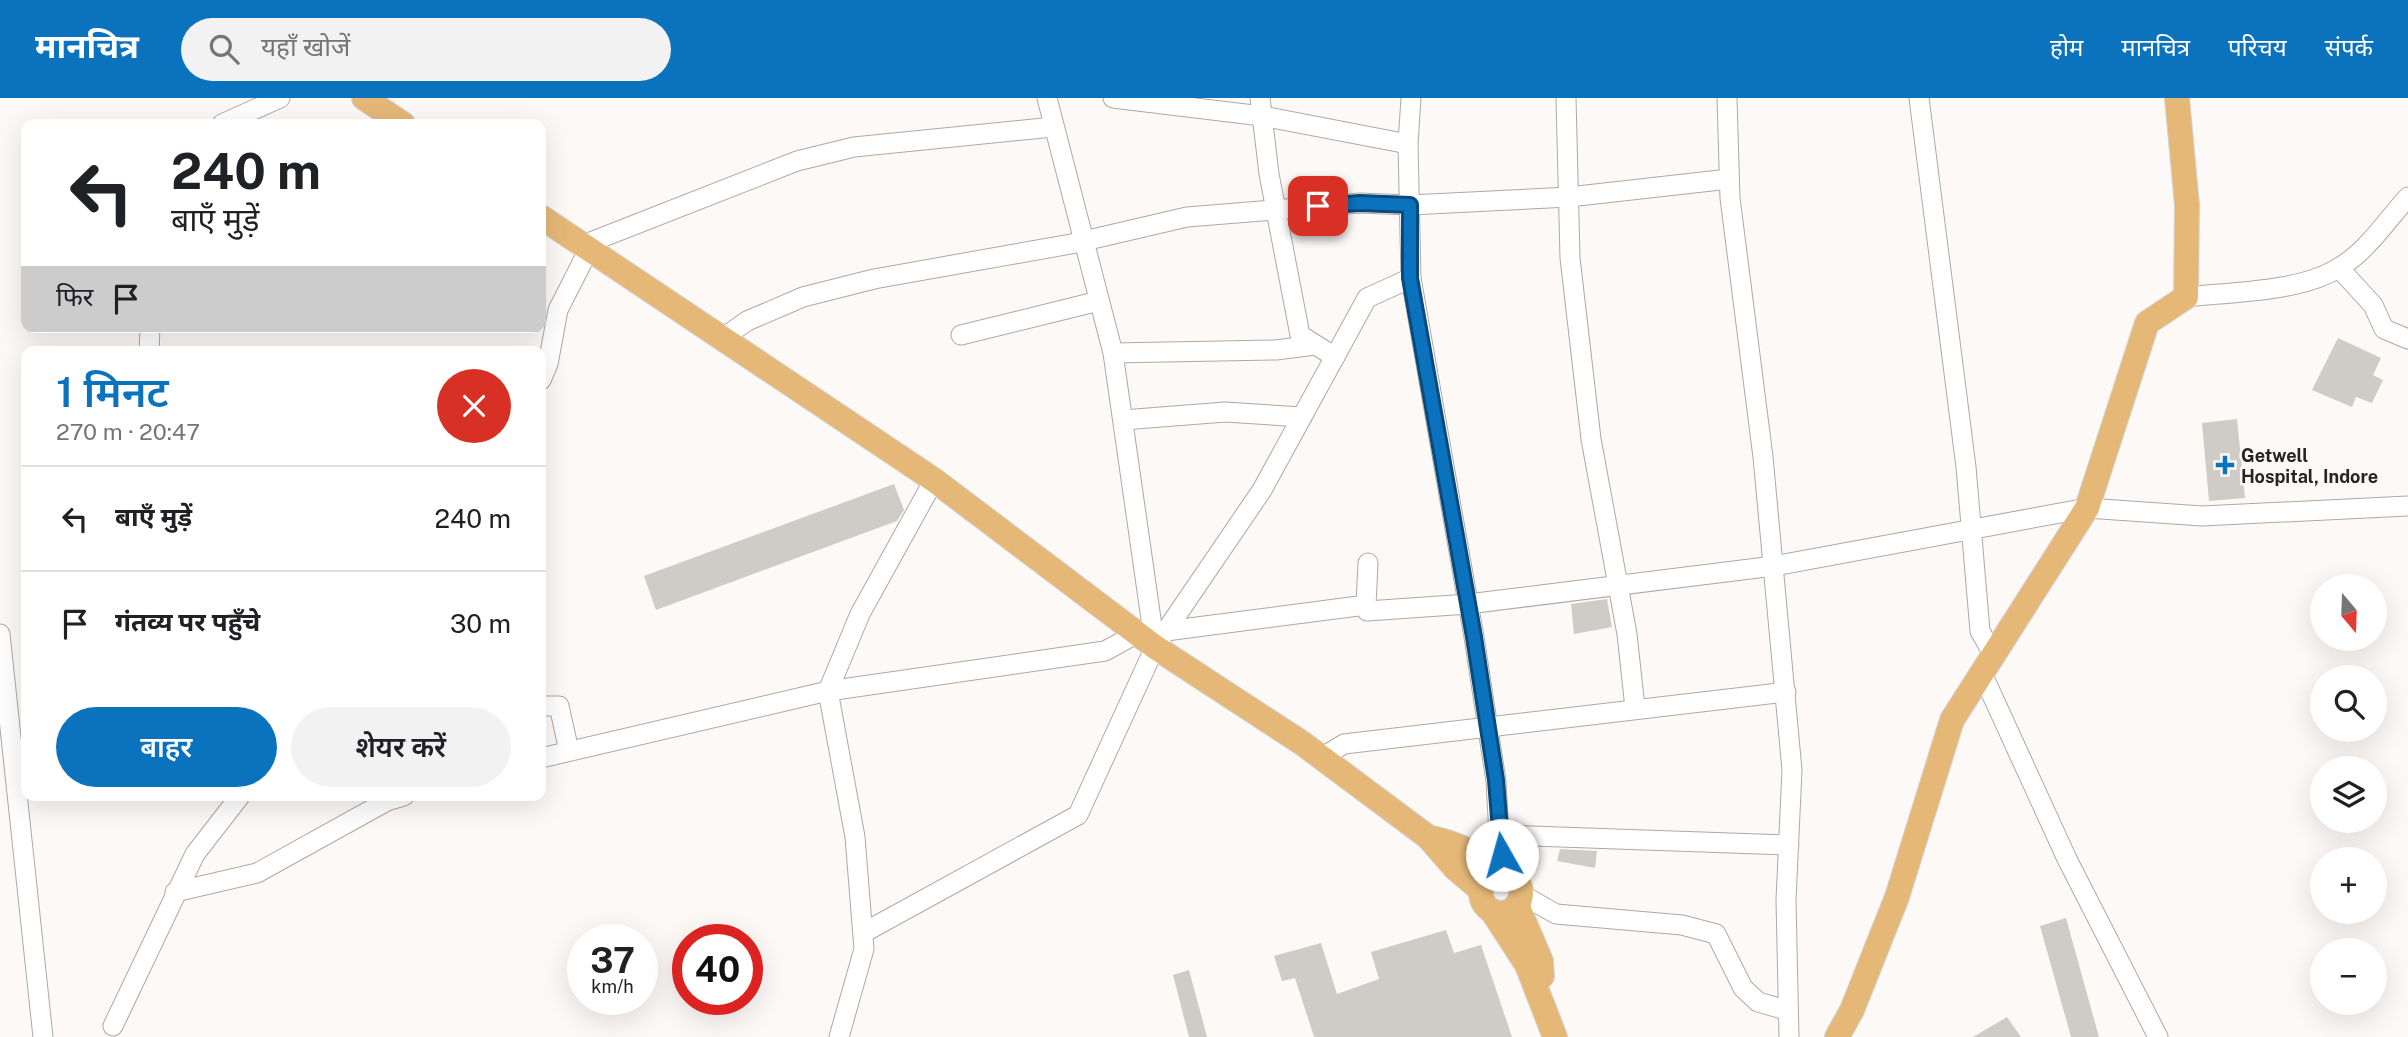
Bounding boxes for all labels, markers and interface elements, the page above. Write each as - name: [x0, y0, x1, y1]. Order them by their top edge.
- search box: [181, 18, 671, 81]
- text: मानचित्र: [35, 27, 139, 65]
- icon: search: [205, 30, 243, 68]
- text: यहाँ खोजें: [261, 31, 350, 62]
- text: होम: [2050, 33, 2083, 61]
- text: मानचित्र: [2121, 33, 2190, 61]
- text: परिचय: [2228, 33, 2287, 61]
- text: संपर्क: [2325, 33, 2373, 61]
- text: 240 m: [171, 142, 321, 200]
- icon: left: [56, 147, 147, 238]
- pin: [1288, 176, 1348, 236]
- icon: arrive: [1299, 187, 1337, 225]
- text: बाएँ मुड़ें: [171, 201, 259, 238]
- icon: arrive: [107, 280, 145, 318]
- text: फिर: [56, 281, 93, 312]
- text: 1 मिनट: [56, 367, 169, 416]
- button: close: [437, 369, 511, 443]
- text: 270 m · 20:47: [56, 418, 200, 445]
- place label: Getwell Hospital, Indore: [2241, 445, 2378, 487]
- marker: Getwell Hospital, Indore: [2215, 455, 2235, 475]
- icon: left: [56, 500, 94, 538]
- text: बाएँ मुड़ें: [115, 501, 192, 532]
- text: 240 m: [434, 503, 511, 534]
- north arrow: [2310, 574, 2387, 651]
- map controls: [2310, 574, 2387, 1015]
- icon: arrive: [56, 605, 94, 643]
- text: गंतव्य पर पहुँचे: [115, 606, 260, 637]
- text: 30 m: [450, 608, 511, 639]
- button: search: [2310, 665, 2387, 742]
- button: बाहर: [56, 707, 277, 787]
- button: शेयर करें: [291, 707, 511, 787]
- button: layers: [2310, 756, 2387, 833]
- position arrow: [1465, 818, 1539, 892]
- button: +: [2310, 847, 2387, 924]
- speed limit sign: 40: [672, 924, 763, 1015]
- button: −: [2310, 938, 2387, 1015]
- text: 37: [590, 940, 635, 981]
- text: km/h: [591, 976, 634, 997]

